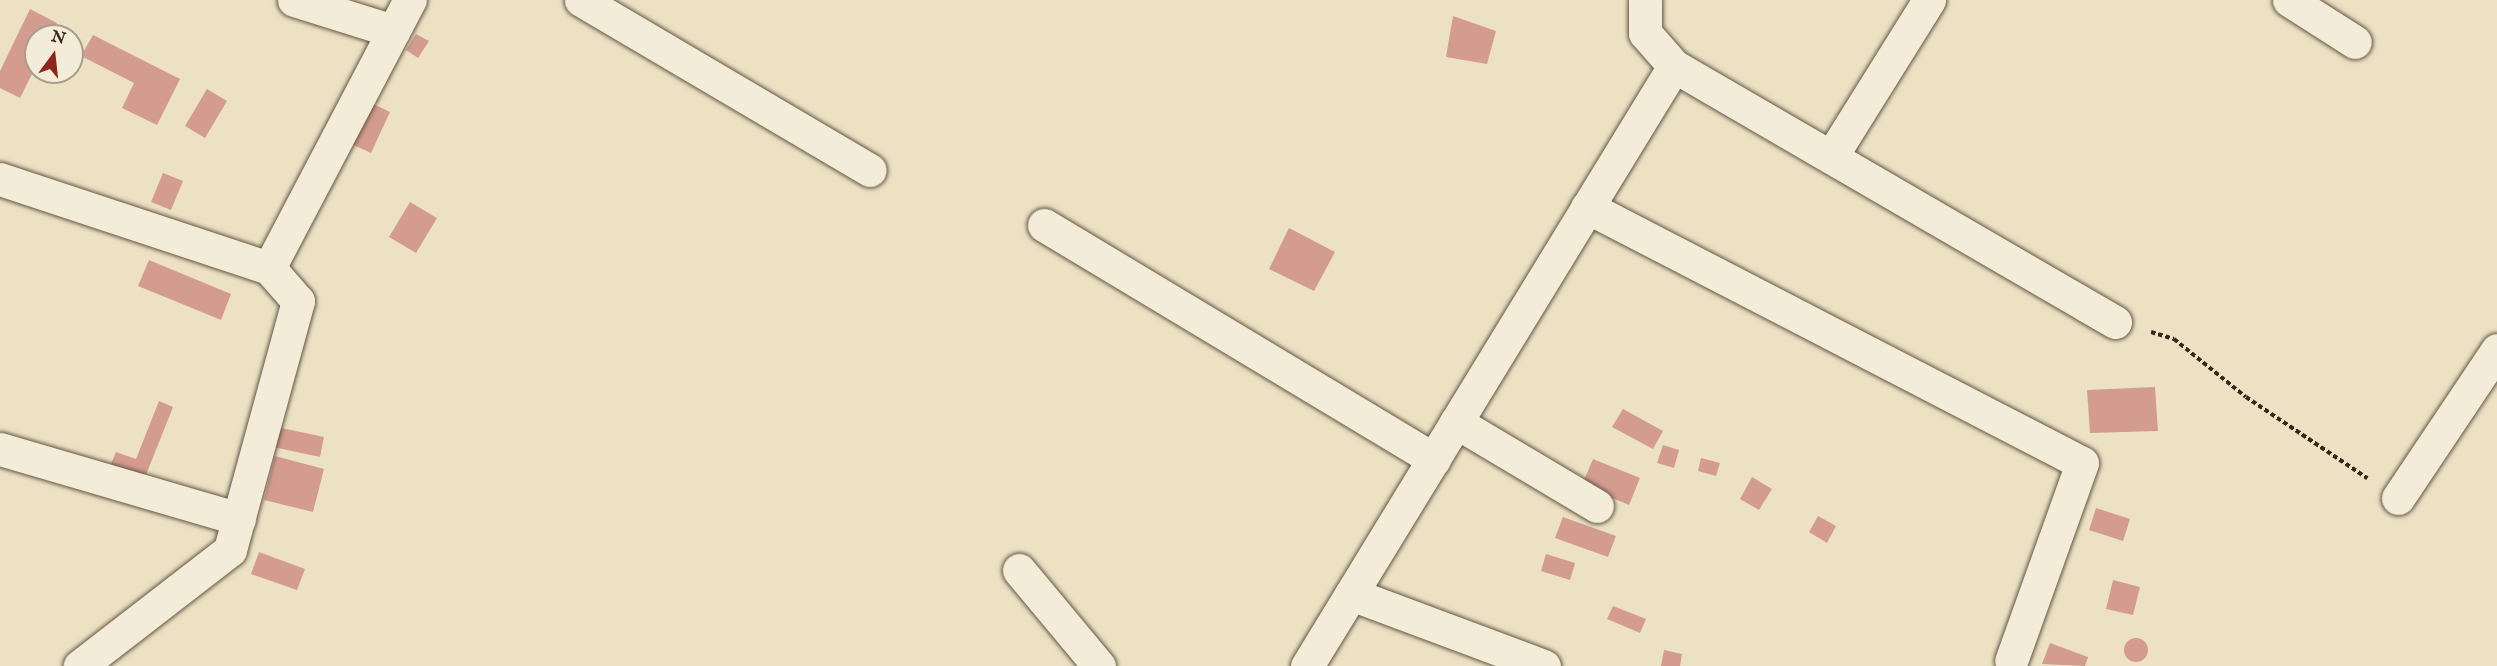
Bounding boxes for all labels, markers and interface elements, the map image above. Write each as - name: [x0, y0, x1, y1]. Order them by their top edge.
- north arrow: [24, 24, 84, 84]
- text: N: [49, 27, 67, 50]

